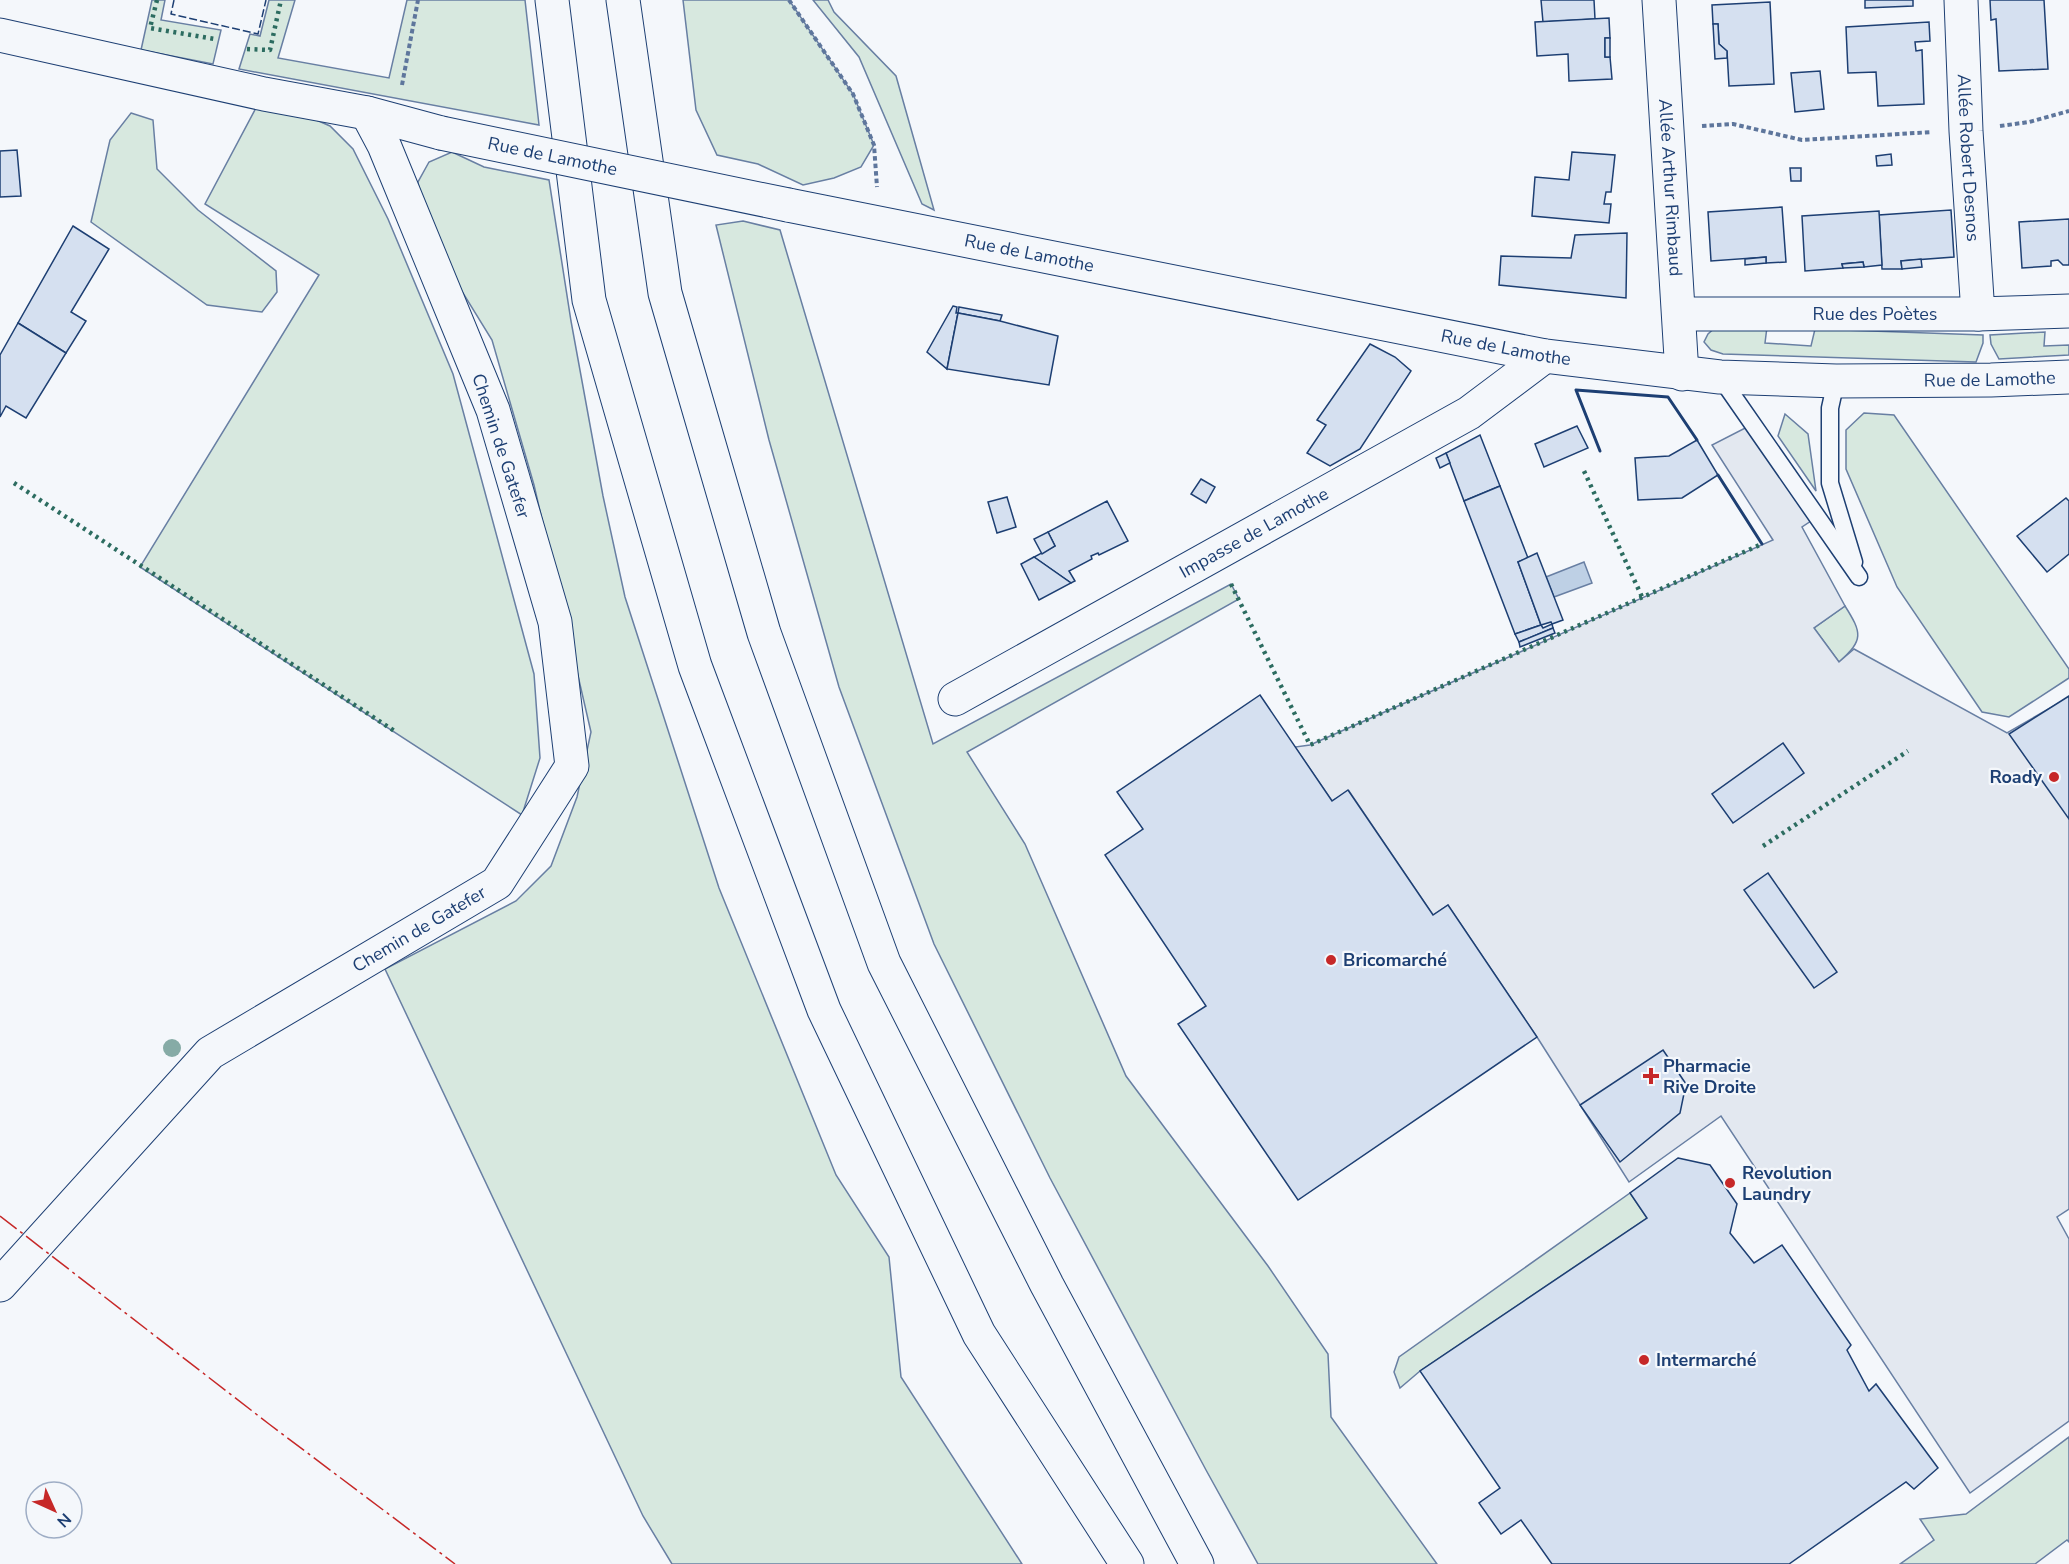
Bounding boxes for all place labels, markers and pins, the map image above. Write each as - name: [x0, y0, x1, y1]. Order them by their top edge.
- place label: Roady: [1989, 765, 2043, 789]
- marker: Roady: [2047, 770, 2061, 784]
- place label: Bricomarché: [1343, 948, 1447, 972]
- marker: Bricomarché: [1324, 953, 1338, 967]
- place label: Pharmacie Rive Droite: [1663, 1054, 1756, 1099]
- marker: Pharmacie Rive Droite: [1644, 1069, 1658, 1083]
- place label: Revolution Laundry: [1742, 1161, 1832, 1206]
- marker: Revolution Laundry: [1723, 1176, 1737, 1190]
- place label: Intermarché: [1656, 1348, 1757, 1372]
- marker: Intermarché: [1637, 1353, 1651, 1367]

